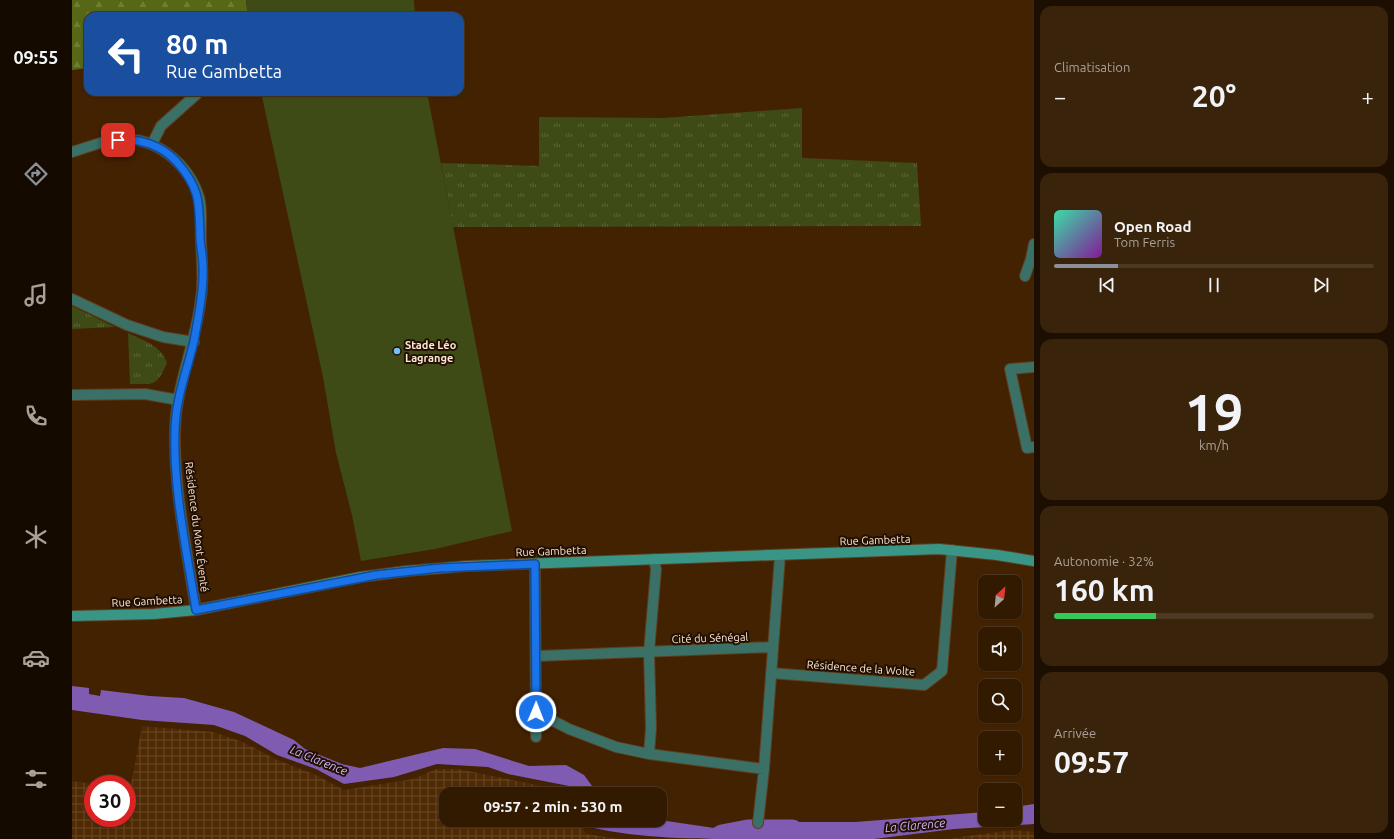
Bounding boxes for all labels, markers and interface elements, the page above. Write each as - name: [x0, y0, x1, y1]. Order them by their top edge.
- icon: left: [100, 28, 152, 80]
- text: 80 m: [166, 28, 228, 59]
- text: 09:55: [13, 47, 59, 67]
- text: Climatisation: [1054, 60, 1130, 74]
- text: Rue Gambetta: [166, 61, 282, 81]
- text: 20°: [1192, 79, 1236, 113]
- text: −: [1054, 84, 1066, 109]
- text: +: [1362, 84, 1374, 109]
- pin: [101, 123, 135, 157]
- icon: arrive: [107, 129, 129, 151]
- icon: directions: [22, 160, 50, 188]
- text: Open Road: [1114, 218, 1191, 235]
- text: Tom Ferris: [1114, 235, 1175, 249]
- icon: previous: [1096, 274, 1118, 296]
- icon: pause: [1203, 274, 1225, 296]
- icon: next: [1310, 274, 1332, 296]
- icon: music: [22, 281, 50, 309]
- place label: Stade Léo Lagrange: [405, 339, 457, 364]
- marker: Stade Léo Lagrange: [392, 346, 402, 356]
- text: 19: [1185, 383, 1243, 441]
- icon: phone: [22, 402, 50, 430]
- text: km/h: [1199, 438, 1229, 452]
- street label: Résidence du Mont Éventé: [183, 461, 212, 593]
- icon: climate: [22, 523, 50, 551]
- street label: Rue Gambetta: [839, 533, 911, 547]
- street label: Rue Gambetta: [515, 544, 587, 558]
- text: Autonomie · 32%: [1054, 554, 1154, 568]
- text: 160 km: [1054, 573, 1155, 607]
- north arrow: [978, 575, 1022, 619]
- map controls: [978, 575, 1022, 827]
- street label: Rue Gambetta: [111, 593, 183, 609]
- button: sound: [978, 627, 1022, 671]
- street label: Cité du Sénégal: [672, 631, 749, 645]
- icon: car: [22, 644, 50, 672]
- street label: Résidence de la Wolte: [806, 658, 916, 678]
- button: search: [978, 679, 1022, 723]
- position arrow: [515, 691, 557, 733]
- text: Arrivée: [1054, 726, 1096, 740]
- button: +: [978, 731, 1022, 775]
- water label: La Clarence: [288, 743, 350, 777]
- text: 09:57: [1054, 745, 1129, 779]
- icon: filters: [22, 765, 50, 793]
- speed limit sign: 30: [84, 775, 136, 827]
- button: −: [978, 783, 1022, 827]
- text: 09:57 · 2 min · 530 m: [484, 798, 622, 815]
- water label: La Clarence: [884, 816, 946, 834]

